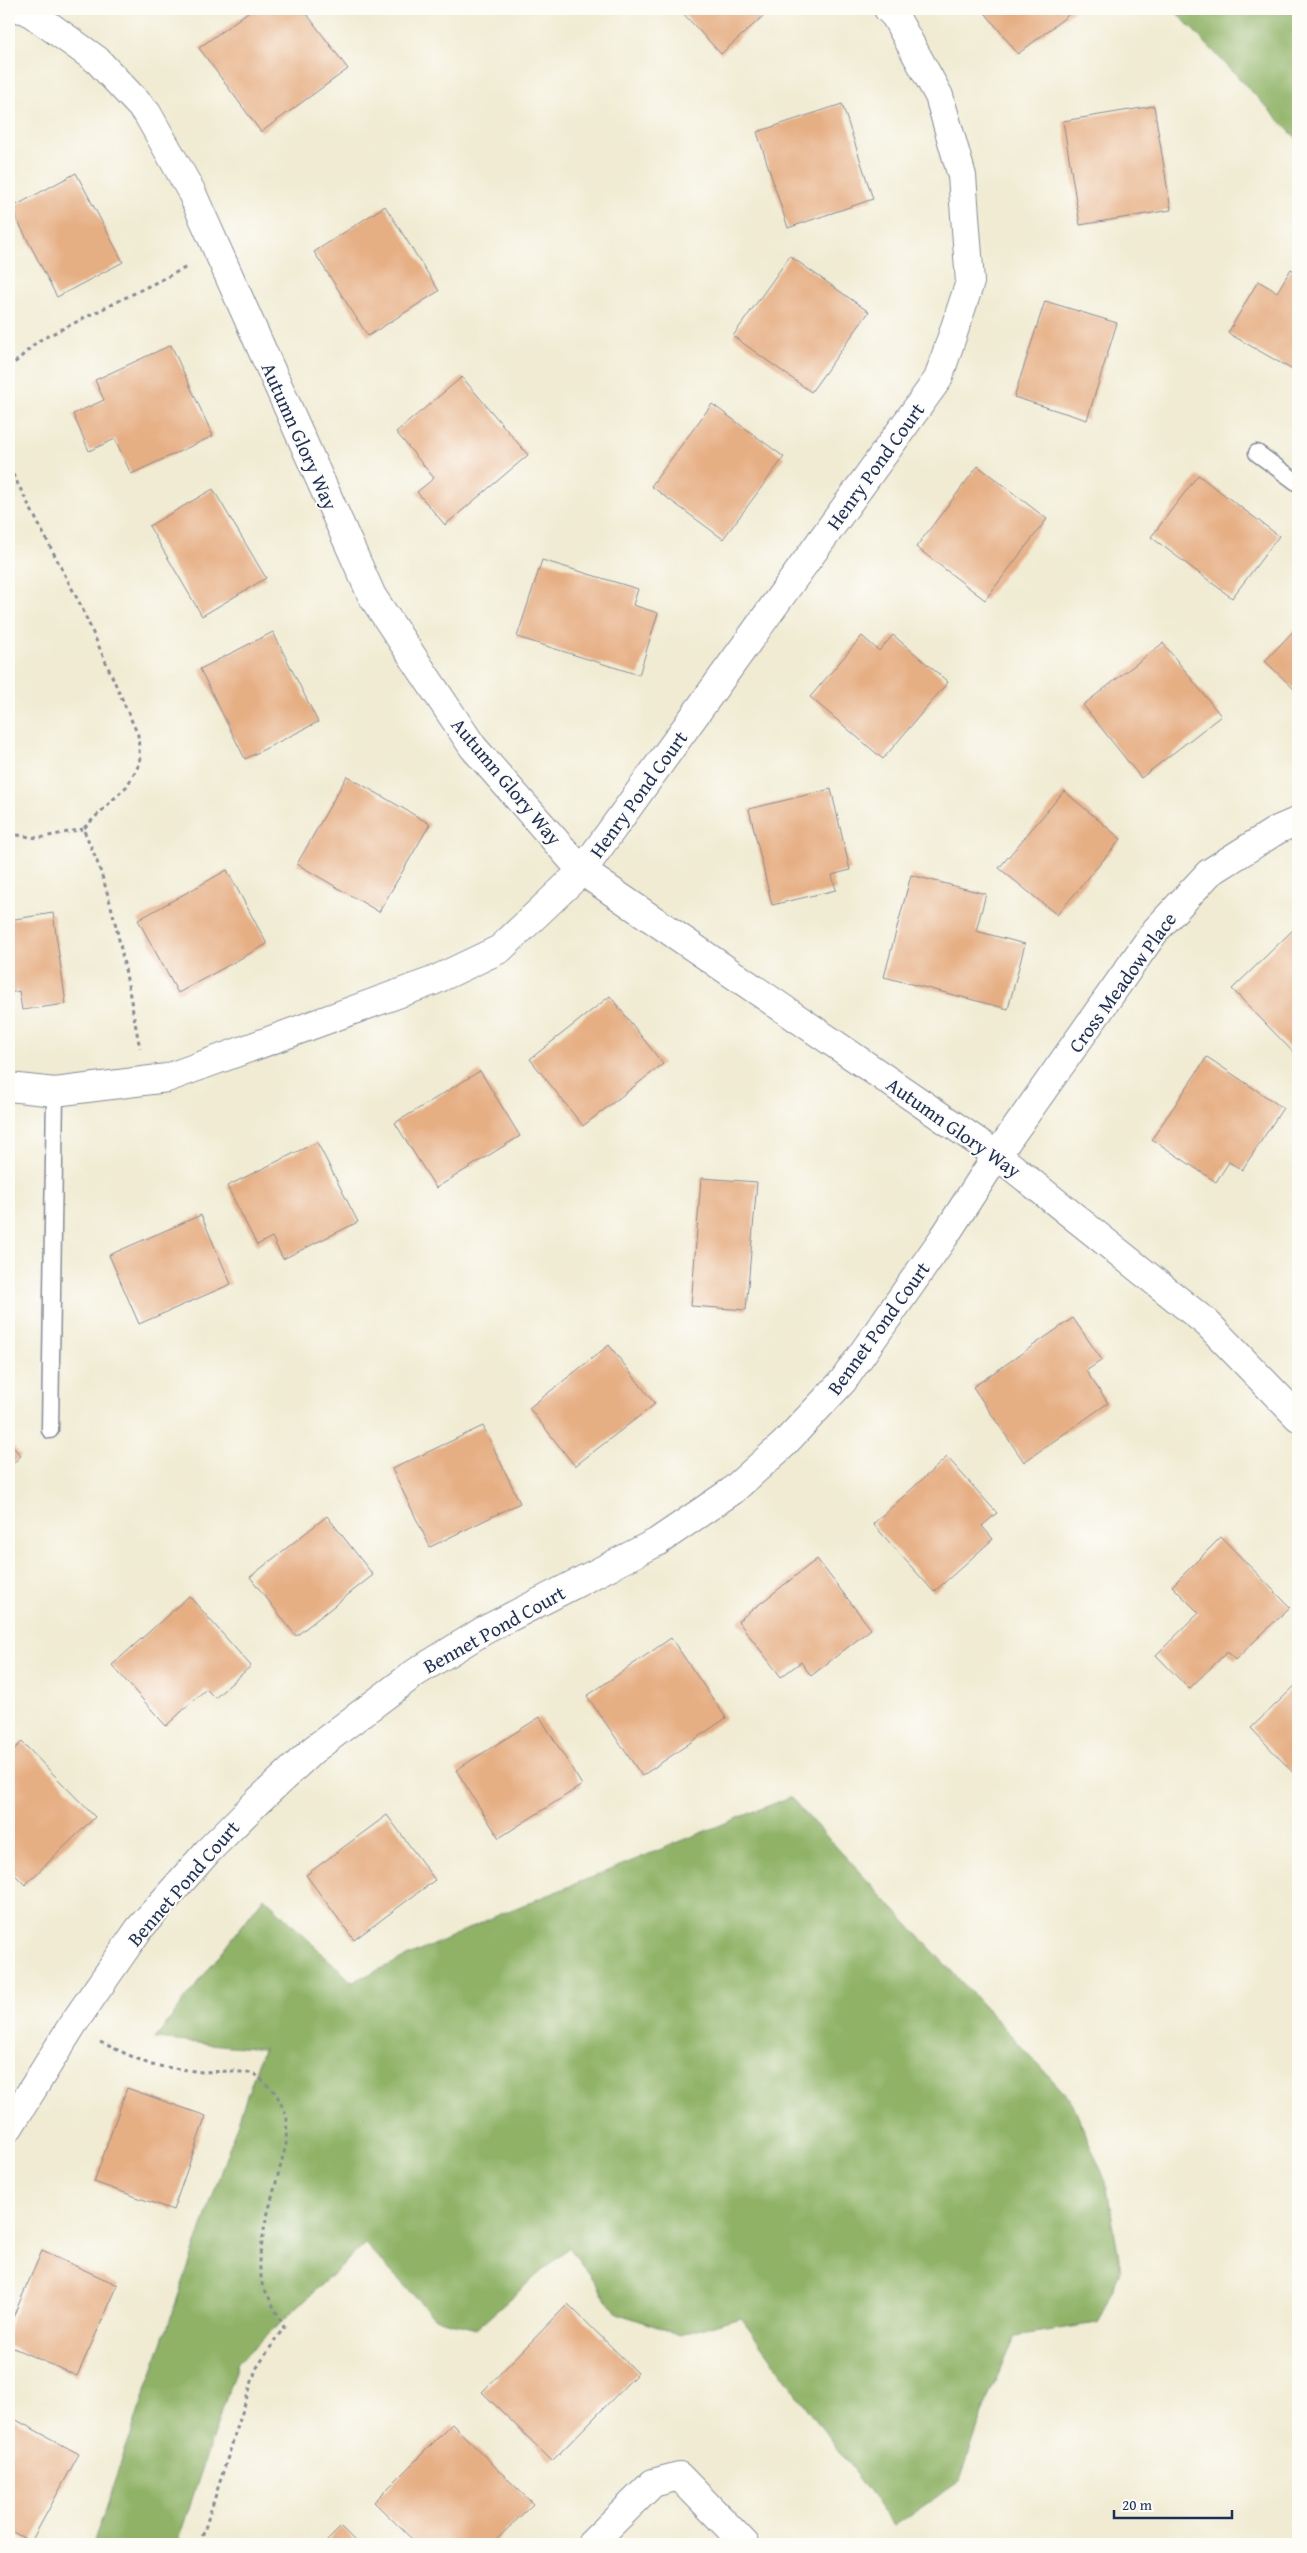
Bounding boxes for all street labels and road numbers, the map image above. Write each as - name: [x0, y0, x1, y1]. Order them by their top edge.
- street label: Autumn Glory Way: [254, 358, 346, 514]
- street label: Henry Pond Court: [819, 396, 931, 536]
- street label: Autumn Glory Way: [445, 711, 569, 851]
- street label: Henry Pond Court: [582, 724, 694, 864]
- street label: Cross Meadow Place: [1061, 906, 1183, 1058]
- street label: Autumn Glory Way: [881, 1070, 1027, 1184]
- street label: Bennet Pond Court: [820, 1255, 936, 1401]
- street label: Bennet Pond Court: [418, 1578, 570, 1680]
- street label: Bennet Pond Court: [120, 1814, 246, 1952]

